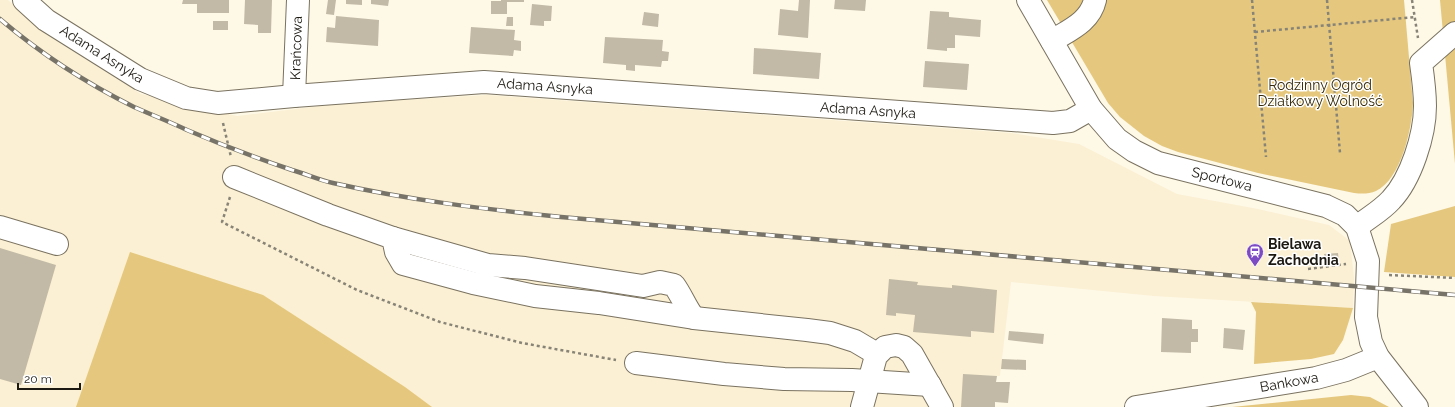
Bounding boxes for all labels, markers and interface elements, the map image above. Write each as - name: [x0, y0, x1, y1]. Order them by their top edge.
- street label: Krańcowa: [287, 16, 305, 80]
- street label: Adama Asnyka: [57, 22, 147, 86]
- street label: Adama Asnyka: [497, 75, 593, 97]
- park label: Rodzinny Ogród Działkowy Wolność: [1257, 77, 1383, 109]
- street label: Adama Asnyka: [820, 99, 916, 121]
- street label: Sportowa: [1190, 164, 1254, 194]
- place label: Bielawa Zachodnia: [1268, 236, 1339, 268]
- station icon: Bielawa Zachodnia: [1245, 242, 1265, 267]
- scale bar: [18, 365, 80, 391]
- street label: Bankowa: [1259, 369, 1319, 395]
- text: 20 m: [24, 372, 52, 386]

